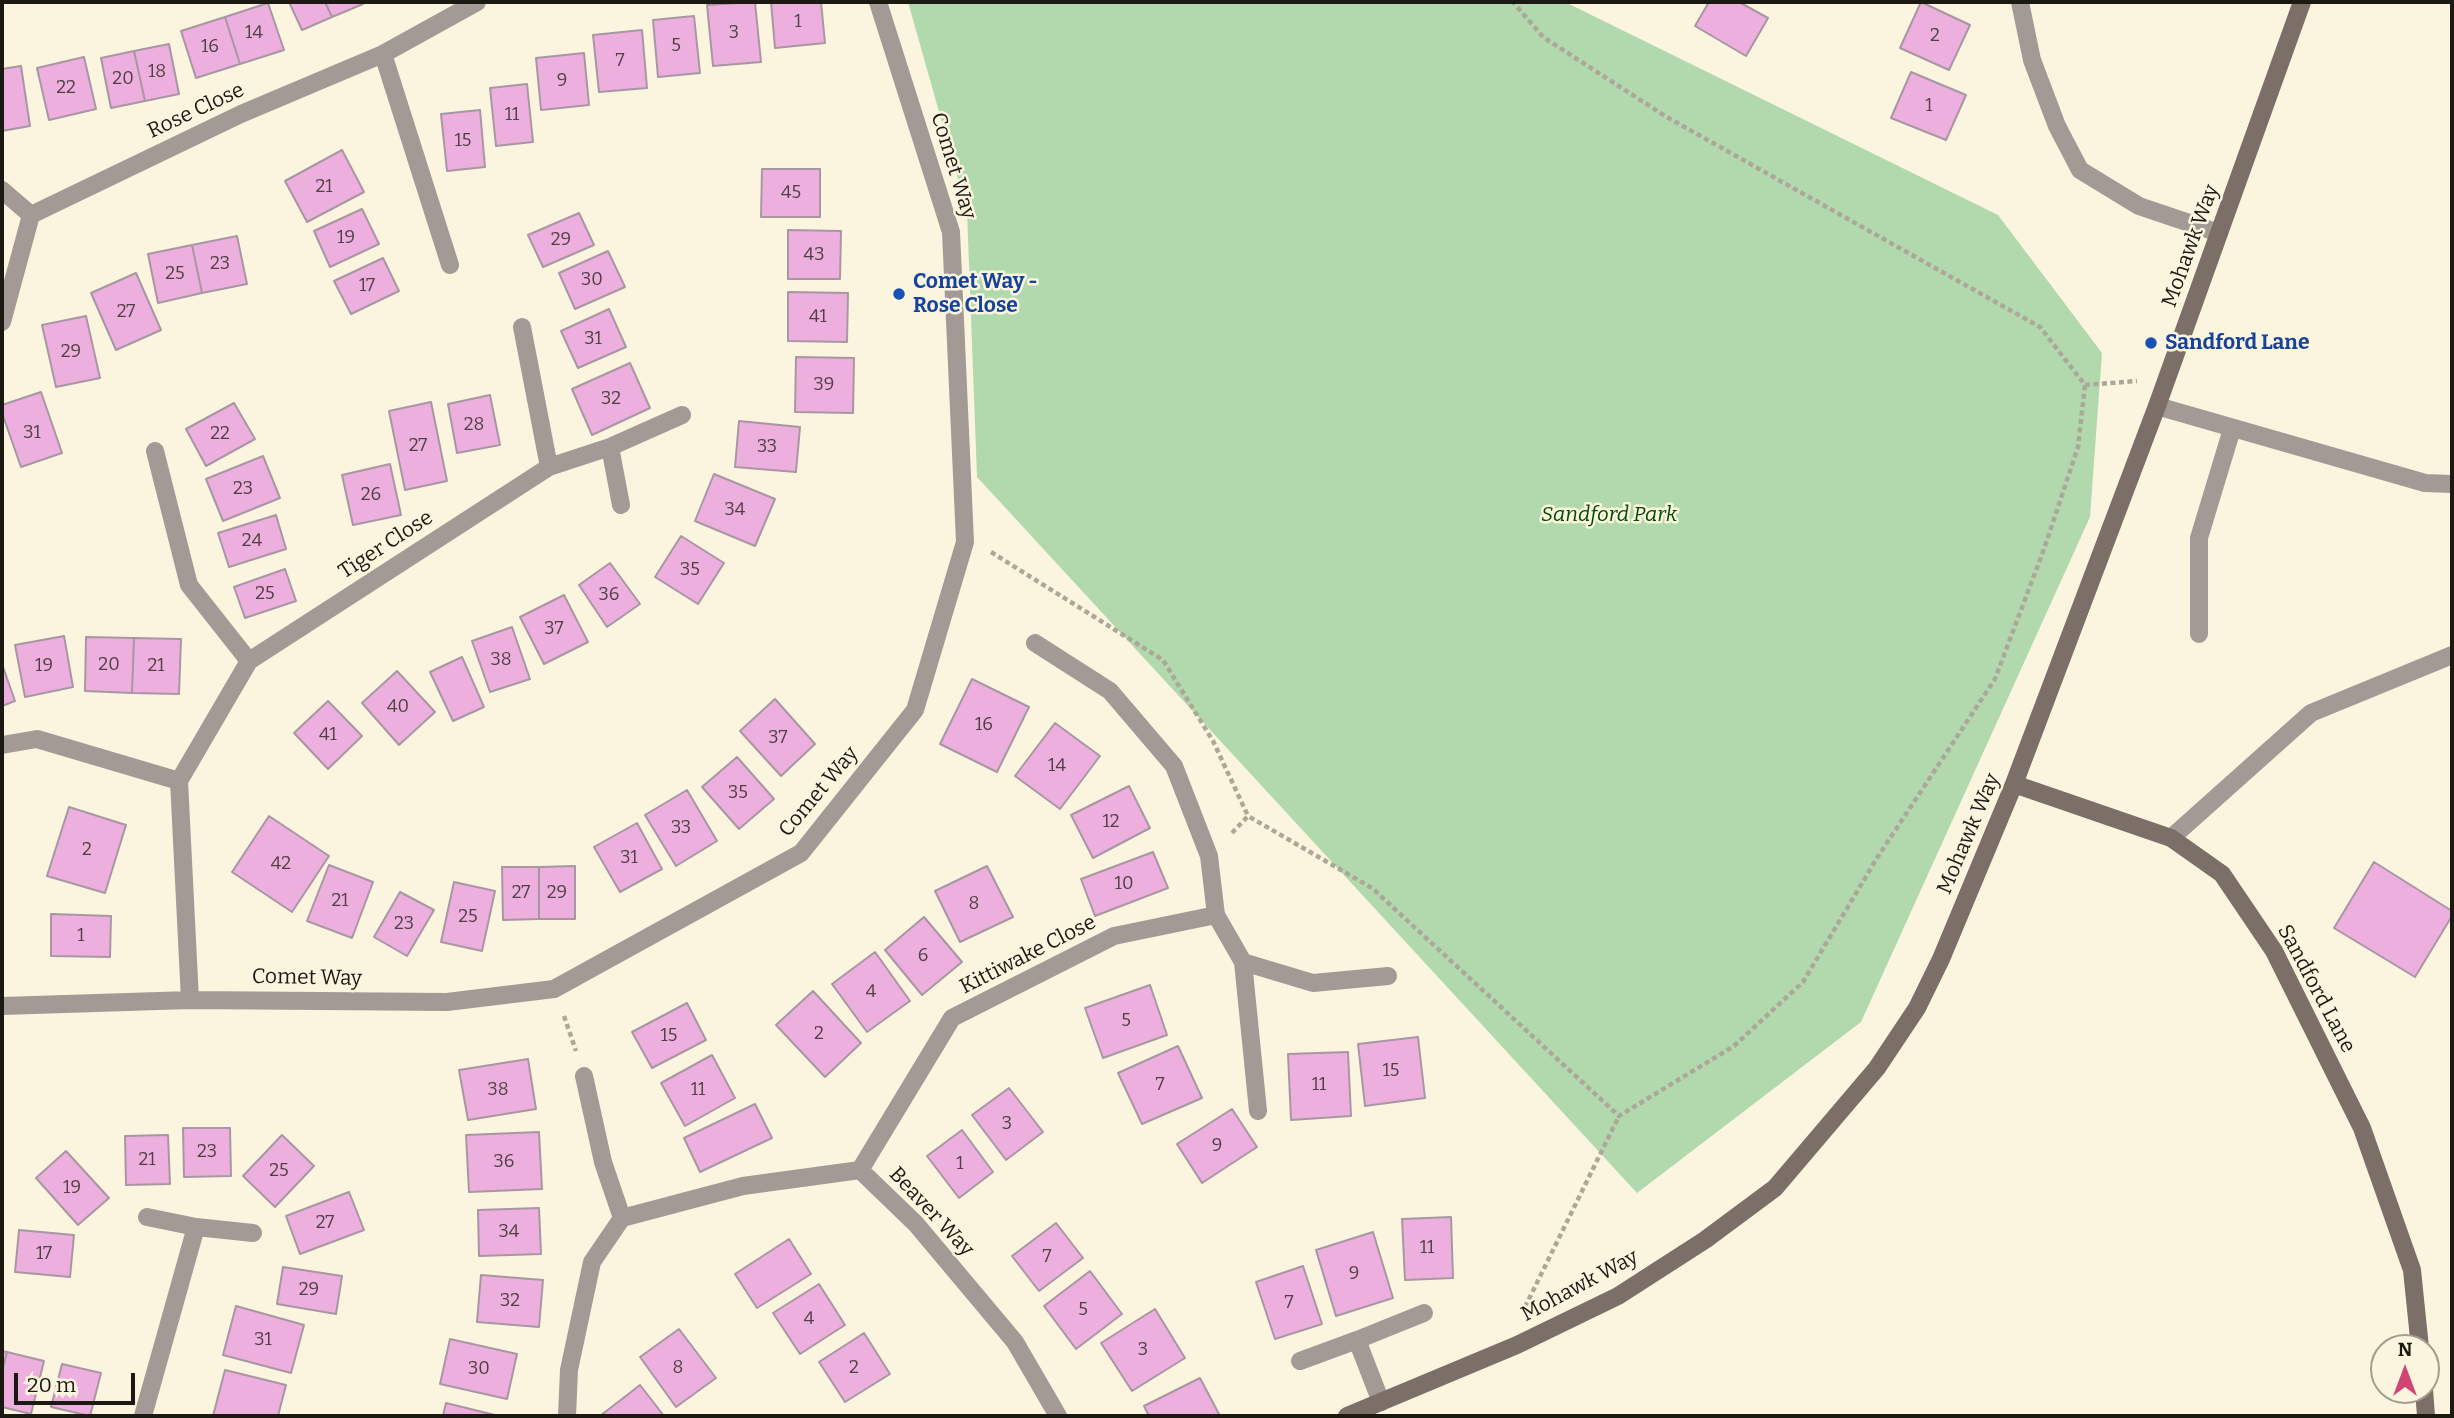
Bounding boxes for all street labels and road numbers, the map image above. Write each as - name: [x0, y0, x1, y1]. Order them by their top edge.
- street label: Rose Close: [144, 78, 248, 144]
- street label: Comet Way: [925, 110, 981, 222]
- street label: Mohawk Way: [2157, 181, 2225, 311]
- street label: Tiger Close: [334, 505, 438, 585]
- street label: Comet Way: [774, 742, 864, 842]
- street label: Mohawk Way: [1932, 770, 2006, 898]
- street label: Kittiwake Close: [956, 910, 1100, 1000]
- street label: Sandford Lane: [2272, 921, 2360, 1057]
- street label: Comet Way: [252, 964, 362, 992]
- street label: Beaver Way: [883, 1162, 979, 1262]
- street label: Mohawk Way: [1517, 1245, 1643, 1327]

